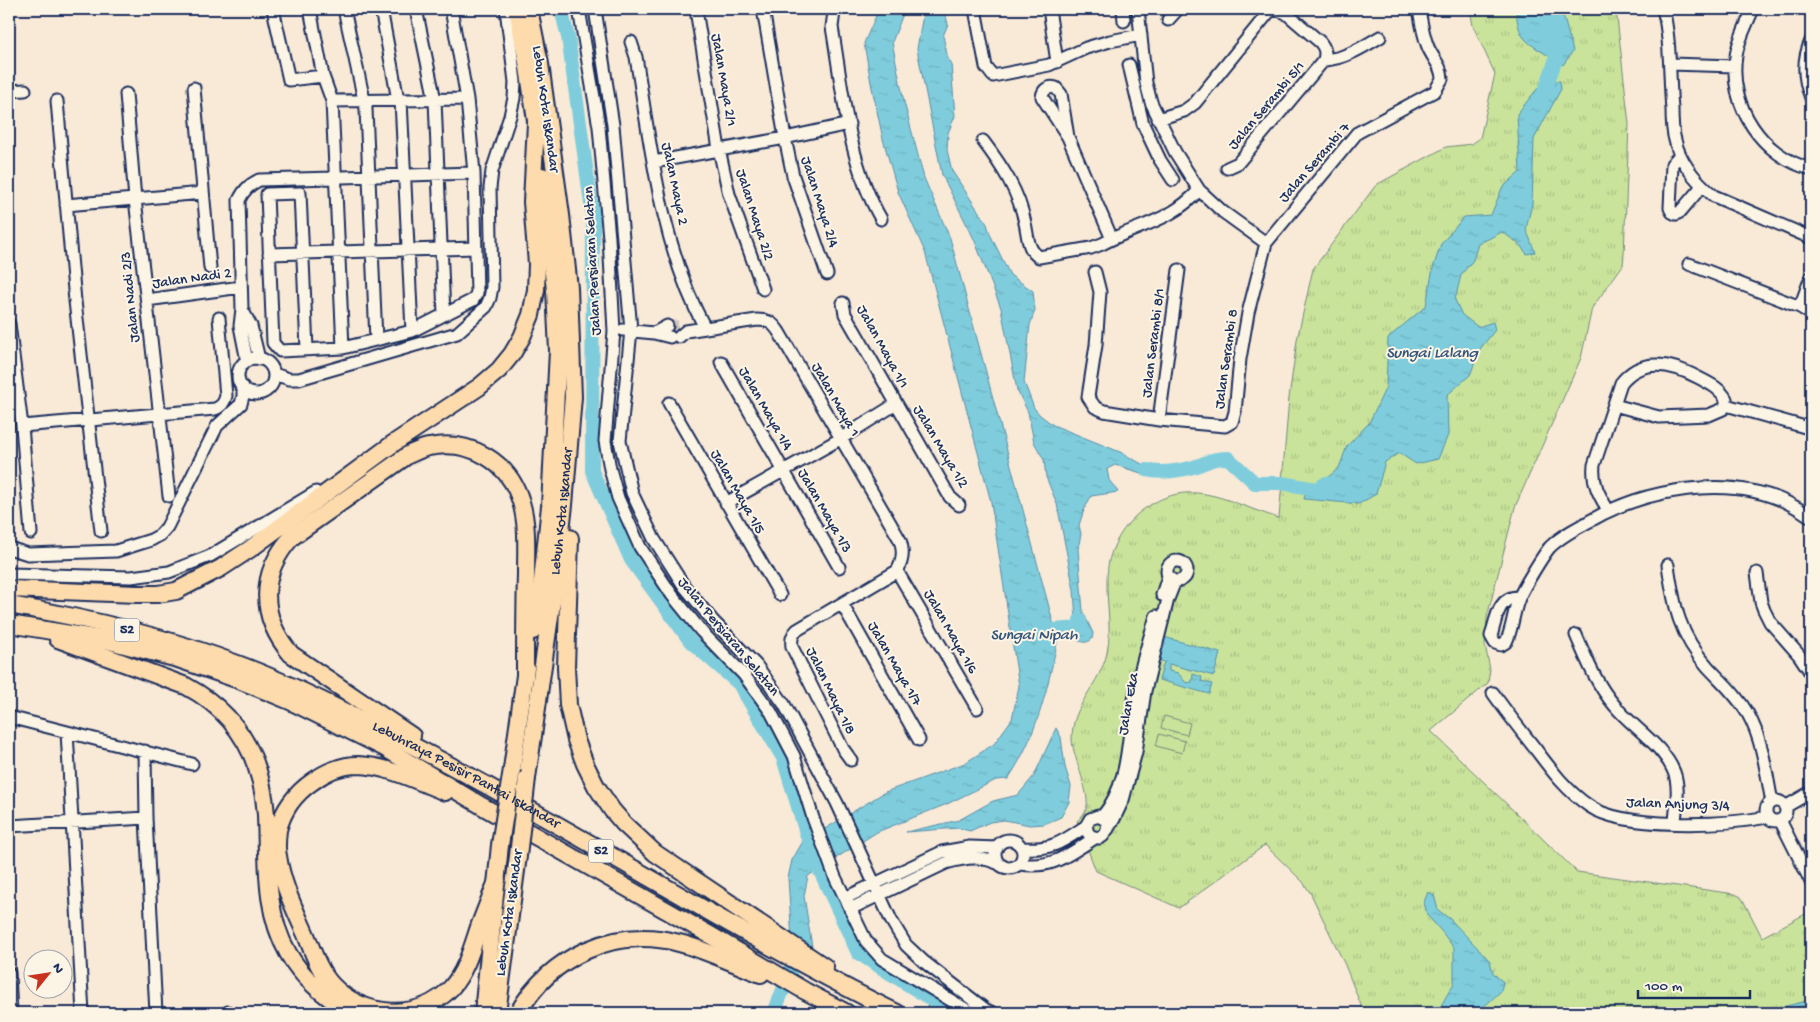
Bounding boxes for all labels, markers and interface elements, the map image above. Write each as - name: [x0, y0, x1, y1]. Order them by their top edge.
- street label: Jalan Maya 2/1: [706, 32, 740, 128]
- street label: Lebuh Kota Iskandar: [527, 45, 563, 175]
- street label: Jalan Serambi 5/1: [1225, 58, 1309, 154]
- street label: Jalan Serambi 7: [1275, 118, 1355, 207]
- street label: Jalan Maya 2: [656, 141, 692, 227]
- street label: Jalan Maya 2/4: [796, 154, 842, 250]
- street label: Jalan Maya 2/2: [731, 167, 777, 263]
- street label: Jalan Persiaran Selatan: [580, 186, 606, 336]
- street label: Jalan Nadi 2/3: [117, 251, 145, 343]
- street label: Jalan Nadi 2: [151, 265, 233, 293]
- street label: Jalan Serambi 8/1: [1138, 287, 1170, 399]
- street label: Jalan Maya 1/1: [852, 302, 912, 392]
- street label: Jalan Serambi 8: [1211, 308, 1243, 410]
- water label: Sungai Lalang: [1386, 345, 1479, 364]
- street label: Jalan Maya 1: [807, 360, 863, 440]
- street label: Jalan Maya 1/4: [734, 364, 796, 454]
- street label: Jalan Maya 1/2: [908, 402, 972, 492]
- street label: Lebuh Kota Iskandar: [547, 445, 578, 576]
- street label: Jalan Maya 1/5: [706, 447, 768, 537]
- street label: Jalan Maya 1/3: [793, 466, 855, 556]
- street label: Jalan Persiaran Selatan: [673, 574, 783, 700]
- street label: Jalan Maya 1/6: [919, 587, 981, 677]
- road number: 52: [114, 618, 140, 642]
- street label: Jalan Maya 1/7: [863, 619, 926, 710]
- water label: Sungai Nipah: [990, 627, 1078, 646]
- street label: Jalan Maya 1/8: [801, 645, 859, 737]
- street label: Jalan Eka: [1115, 671, 1143, 737]
- street label: Lebuhraya Pesisir Pantai Iskandar: [369, 718, 565, 834]
- street label: Jalan Anjung 3/4: [1626, 794, 1730, 816]
- road number: 52: [588, 839, 614, 862]
- street label: Lebuh Kota Iskandar: [492, 847, 528, 977]
- north arrow: [22, 950, 72, 1000]
- text: N: [47, 961, 67, 977]
- scale bar: [1638, 967, 1750, 999]
- text: 100 m: [1644, 978, 1683, 996]

